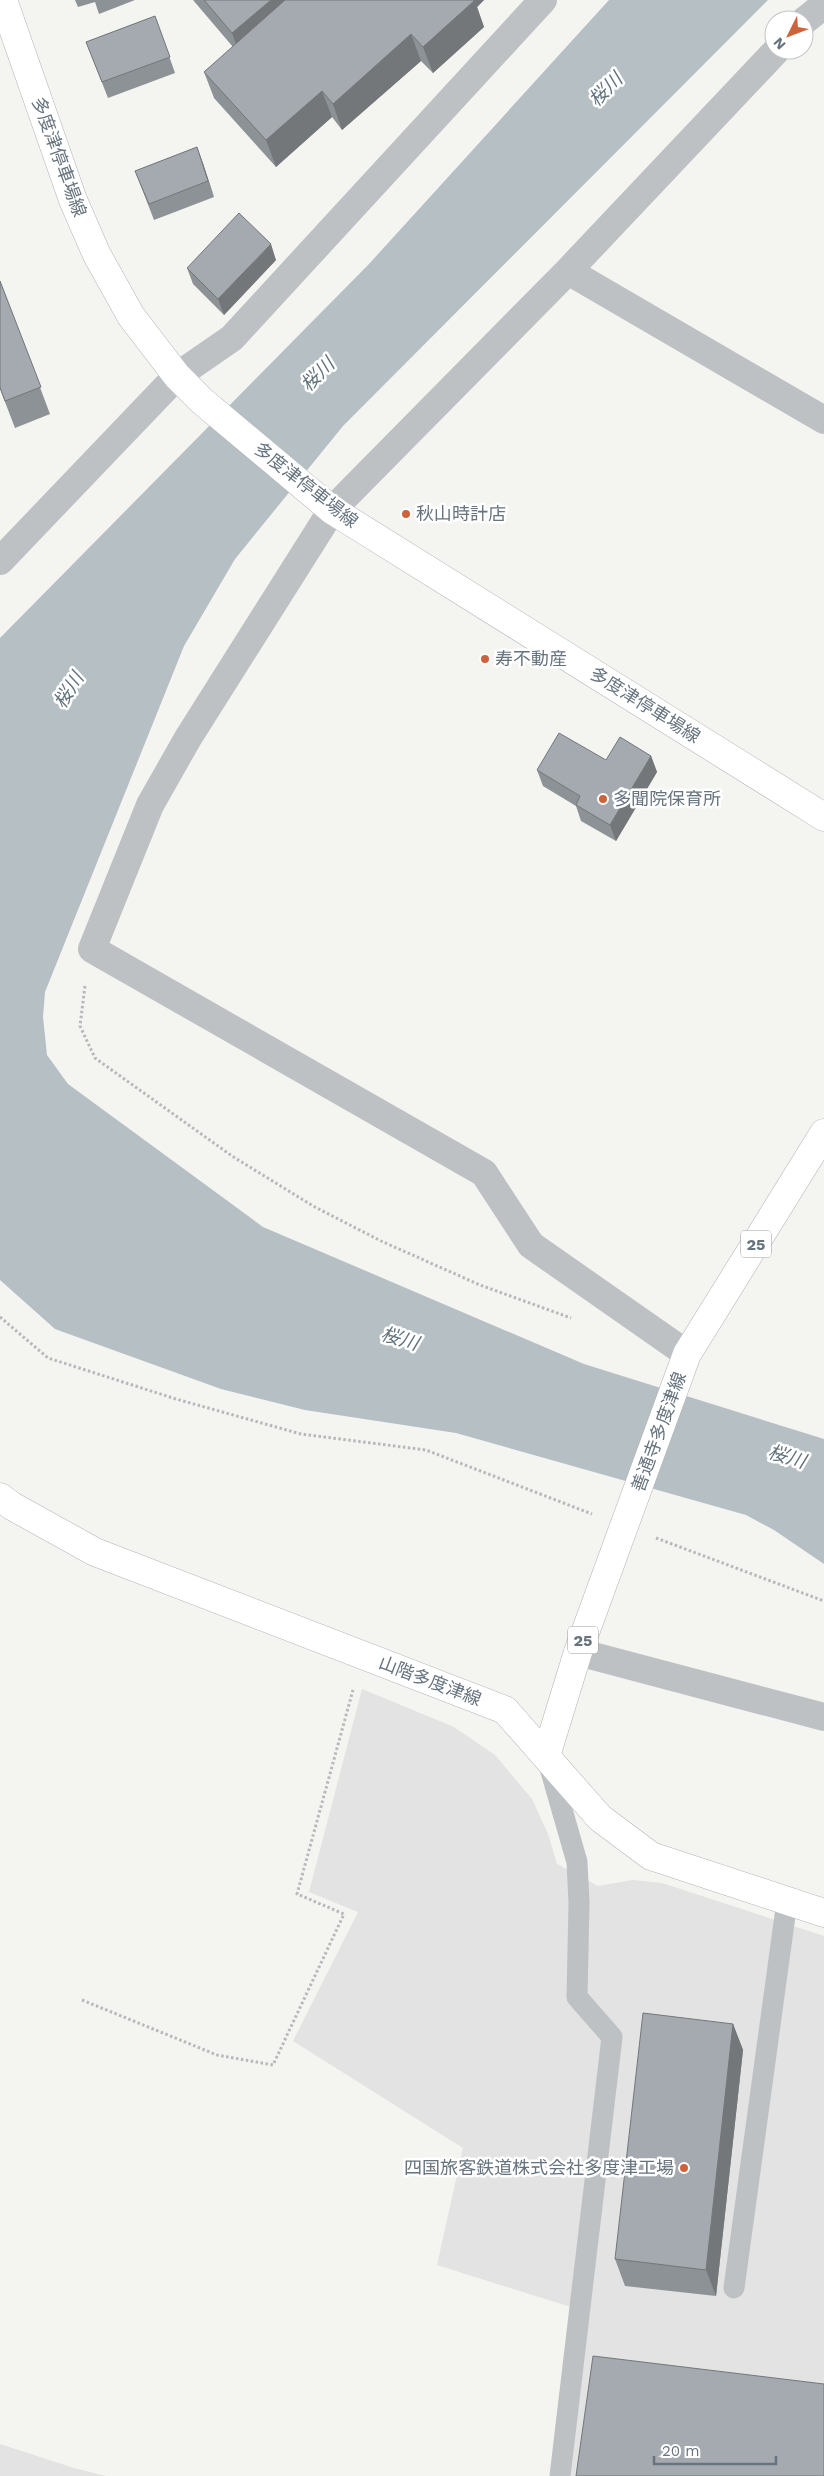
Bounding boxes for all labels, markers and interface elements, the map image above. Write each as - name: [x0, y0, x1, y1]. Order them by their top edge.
- north arrow: [764, 10, 814, 60]
- text: N: [770, 34, 789, 53]
- water label: 桜川: [584, 66, 628, 111]
- street label: 多度津停車場線: [28, 94, 91, 220]
- water label: 桜川: [296, 351, 340, 396]
- street label: 多度津停車場線: [250, 438, 362, 532]
- place label: 秋山時計店: [416, 503, 506, 524]
- marker: 秋山時計店: [400, 508, 412, 520]
- place label: 寿不動産: [495, 648, 567, 669]
- marker: 寿不動産: [479, 653, 491, 665]
- street label: 多度津停車場線: [586, 662, 704, 747]
- water label: 桜川: [49, 666, 89, 712]
- place label: 多聞院保育所: [613, 788, 721, 809]
- marker: 多聞院保育所: [597, 793, 609, 805]
- road number: 25: [741, 1230, 771, 1258]
- water label: 桜川: [378, 1322, 423, 1356]
- street label: 善通寺多度津線: [627, 1369, 690, 1495]
- water label: 桜川: [765, 1440, 810, 1474]
- road number: 25: [568, 1626, 598, 1654]
- street label: 山階多度津線: [376, 1651, 484, 1710]
- place label: 四国旅客鉄道株式会社多度津工場: [404, 2157, 674, 2178]
- marker: 四国旅客鉄道株式会社多度津工場: [678, 2162, 690, 2174]
- scale bar: [654, 2434, 776, 2466]
- text: 20 m: [662, 2442, 700, 2460]

